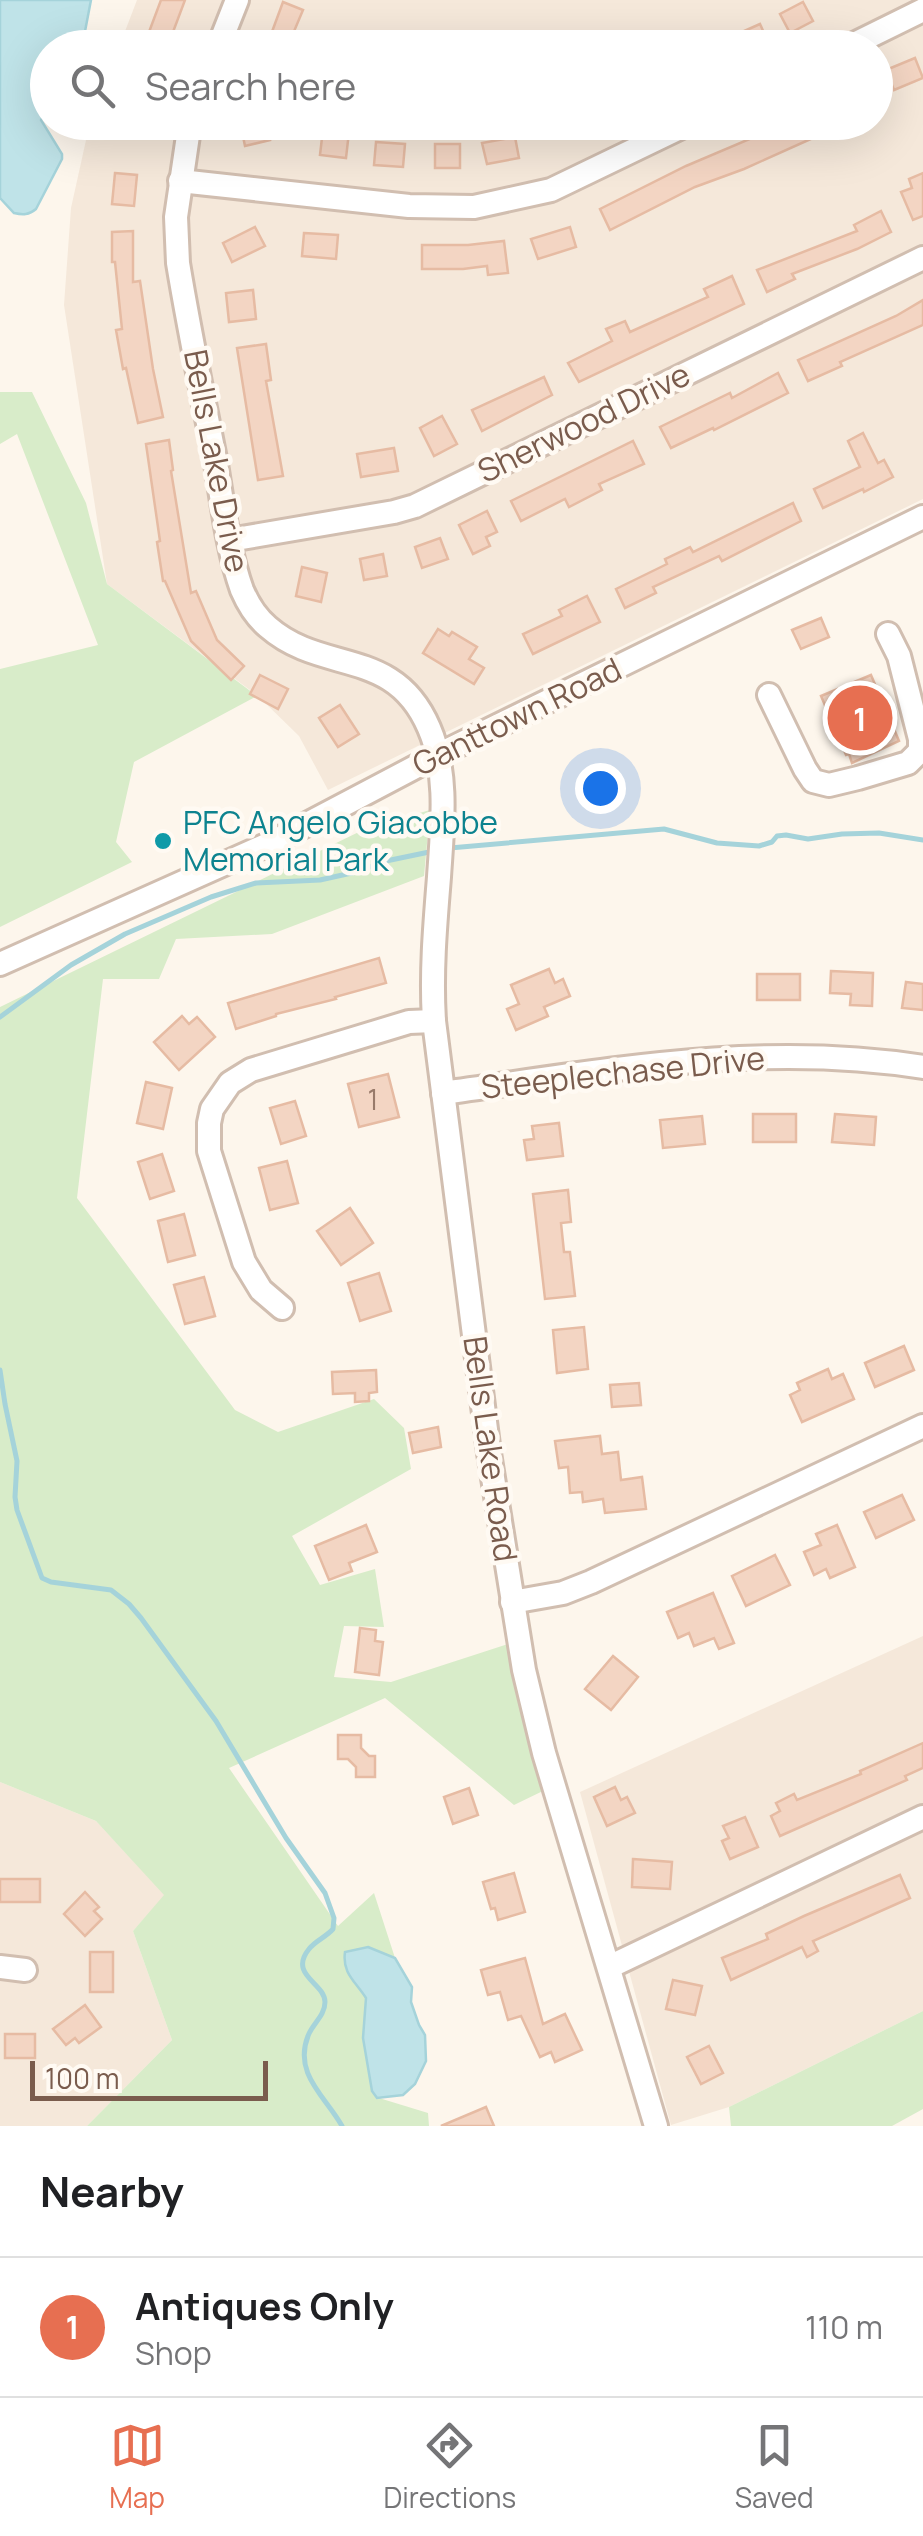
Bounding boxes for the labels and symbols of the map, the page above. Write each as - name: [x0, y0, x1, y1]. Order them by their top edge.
- street label: Bells Lake Drive: [174, 346, 260, 576]
- street label: Sherwood Drive: [470, 352, 697, 492]
- street label: Ganttown Road: [405, 647, 628, 786]
- pin: 1: [828, 680, 892, 756]
- your location: [575, 763, 626, 814]
- place label: PFC Angelo Giacobbe Memorial Park: [183, 800, 498, 881]
- marker: PFC Angelo Giacobbe Memorial Park: [152, 830, 174, 852]
- street label: Steeplechase Drive: [479, 1035, 767, 1109]
- house number: 1: [368, 1080, 378, 1118]
- street label: Bells Lake Road: [453, 1333, 529, 1564]
- scale bar: [30, 2056, 268, 2100]

